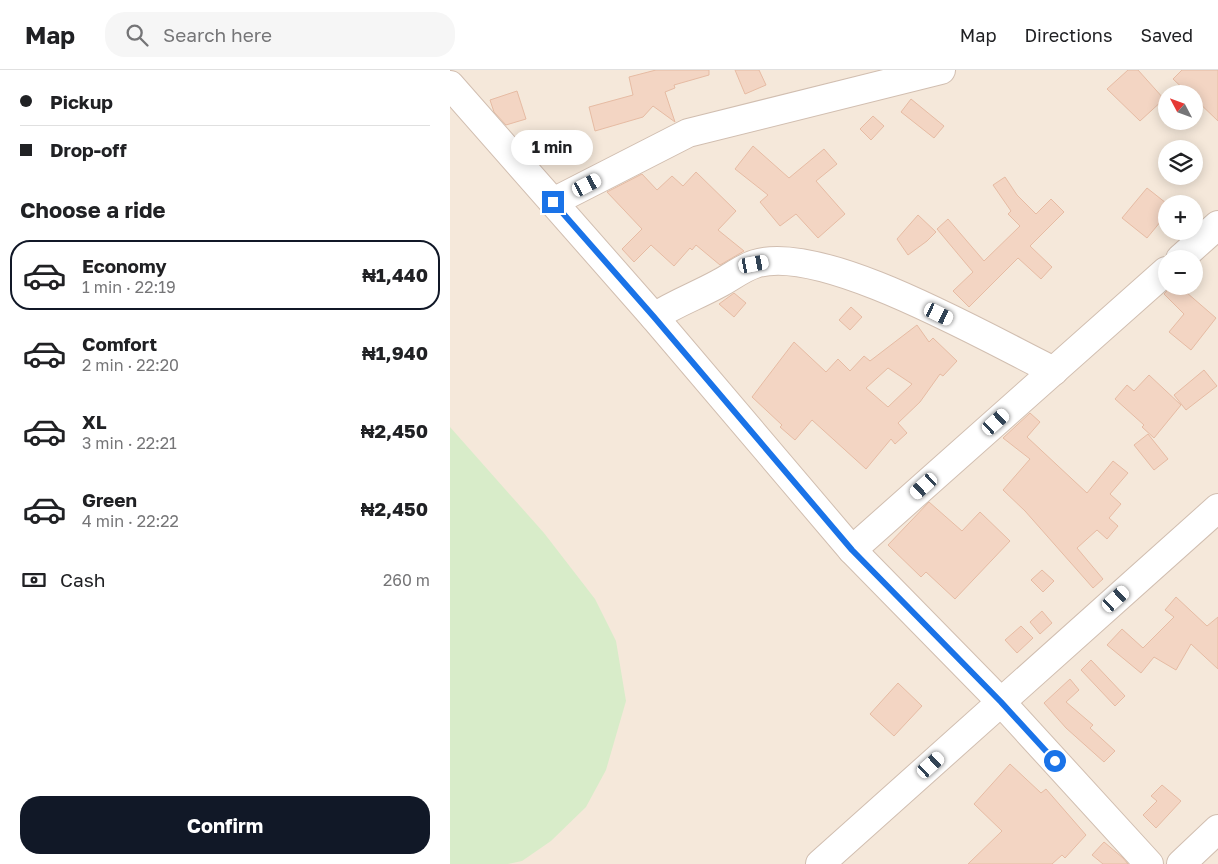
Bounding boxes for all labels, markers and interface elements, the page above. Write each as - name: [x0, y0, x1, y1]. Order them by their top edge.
- search box: [105, 12, 455, 57]
- text: Map: [25, 20, 75, 49]
- icon: search: [123, 21, 151, 49]
- text: Search here: [163, 23, 272, 46]
- text: Map: [960, 24, 996, 46]
- text: Directions: [1024, 24, 1112, 46]
- text: Saved: [1140, 24, 1193, 46]
- north arrow: [1158, 85, 1202, 130]
- map controls: [1158, 85, 1203, 295]
- text: Pickup: [50, 90, 113, 113]
- callout: 1 min: [512, 129, 594, 164]
- text: 1 min: [532, 137, 572, 157]
- text: Drop-off: [50, 138, 127, 161]
- button: layers: [1158, 140, 1203, 185]
- car: [570, 172, 603, 198]
- route end: [542, 191, 564, 213]
- button: +: [1158, 195, 1203, 240]
- text: Choose a ride: [20, 196, 166, 223]
- button: −: [1158, 250, 1203, 295]
- icon: car: [22, 253, 67, 298]
- text: Economy: [82, 254, 167, 277]
- car: [737, 254, 770, 274]
- text: ₦1,440: [362, 263, 428, 286]
- text: 1 min · 22:19: [82, 277, 176, 297]
- car: [922, 301, 955, 327]
- icon: car: [22, 331, 67, 376]
- text: Comfort: [82, 332, 157, 355]
- text: ₦1,940: [362, 341, 428, 364]
- text: 2 min · 22:20: [82, 355, 179, 375]
- car: [979, 406, 1012, 438]
- icon: car: [22, 409, 67, 454]
- text: XL: [82, 410, 107, 433]
- text: ₦2,450: [361, 419, 428, 442]
- text: 3 min · 22:21: [82, 433, 177, 453]
- car: [907, 470, 940, 502]
- icon: car: [22, 487, 67, 532]
- text: Green: [82, 488, 137, 511]
- text: ₦2,450: [361, 497, 428, 520]
- text: 4 min · 22:22: [82, 511, 179, 531]
- icon: cash: [20, 566, 48, 594]
- text: Cash: [60, 568, 105, 591]
- text: 260 m: [383, 570, 430, 590]
- car: [1099, 583, 1132, 615]
- car: [914, 749, 947, 781]
- route start: [1044, 750, 1066, 772]
- button: Confirm: [20, 796, 430, 854]

